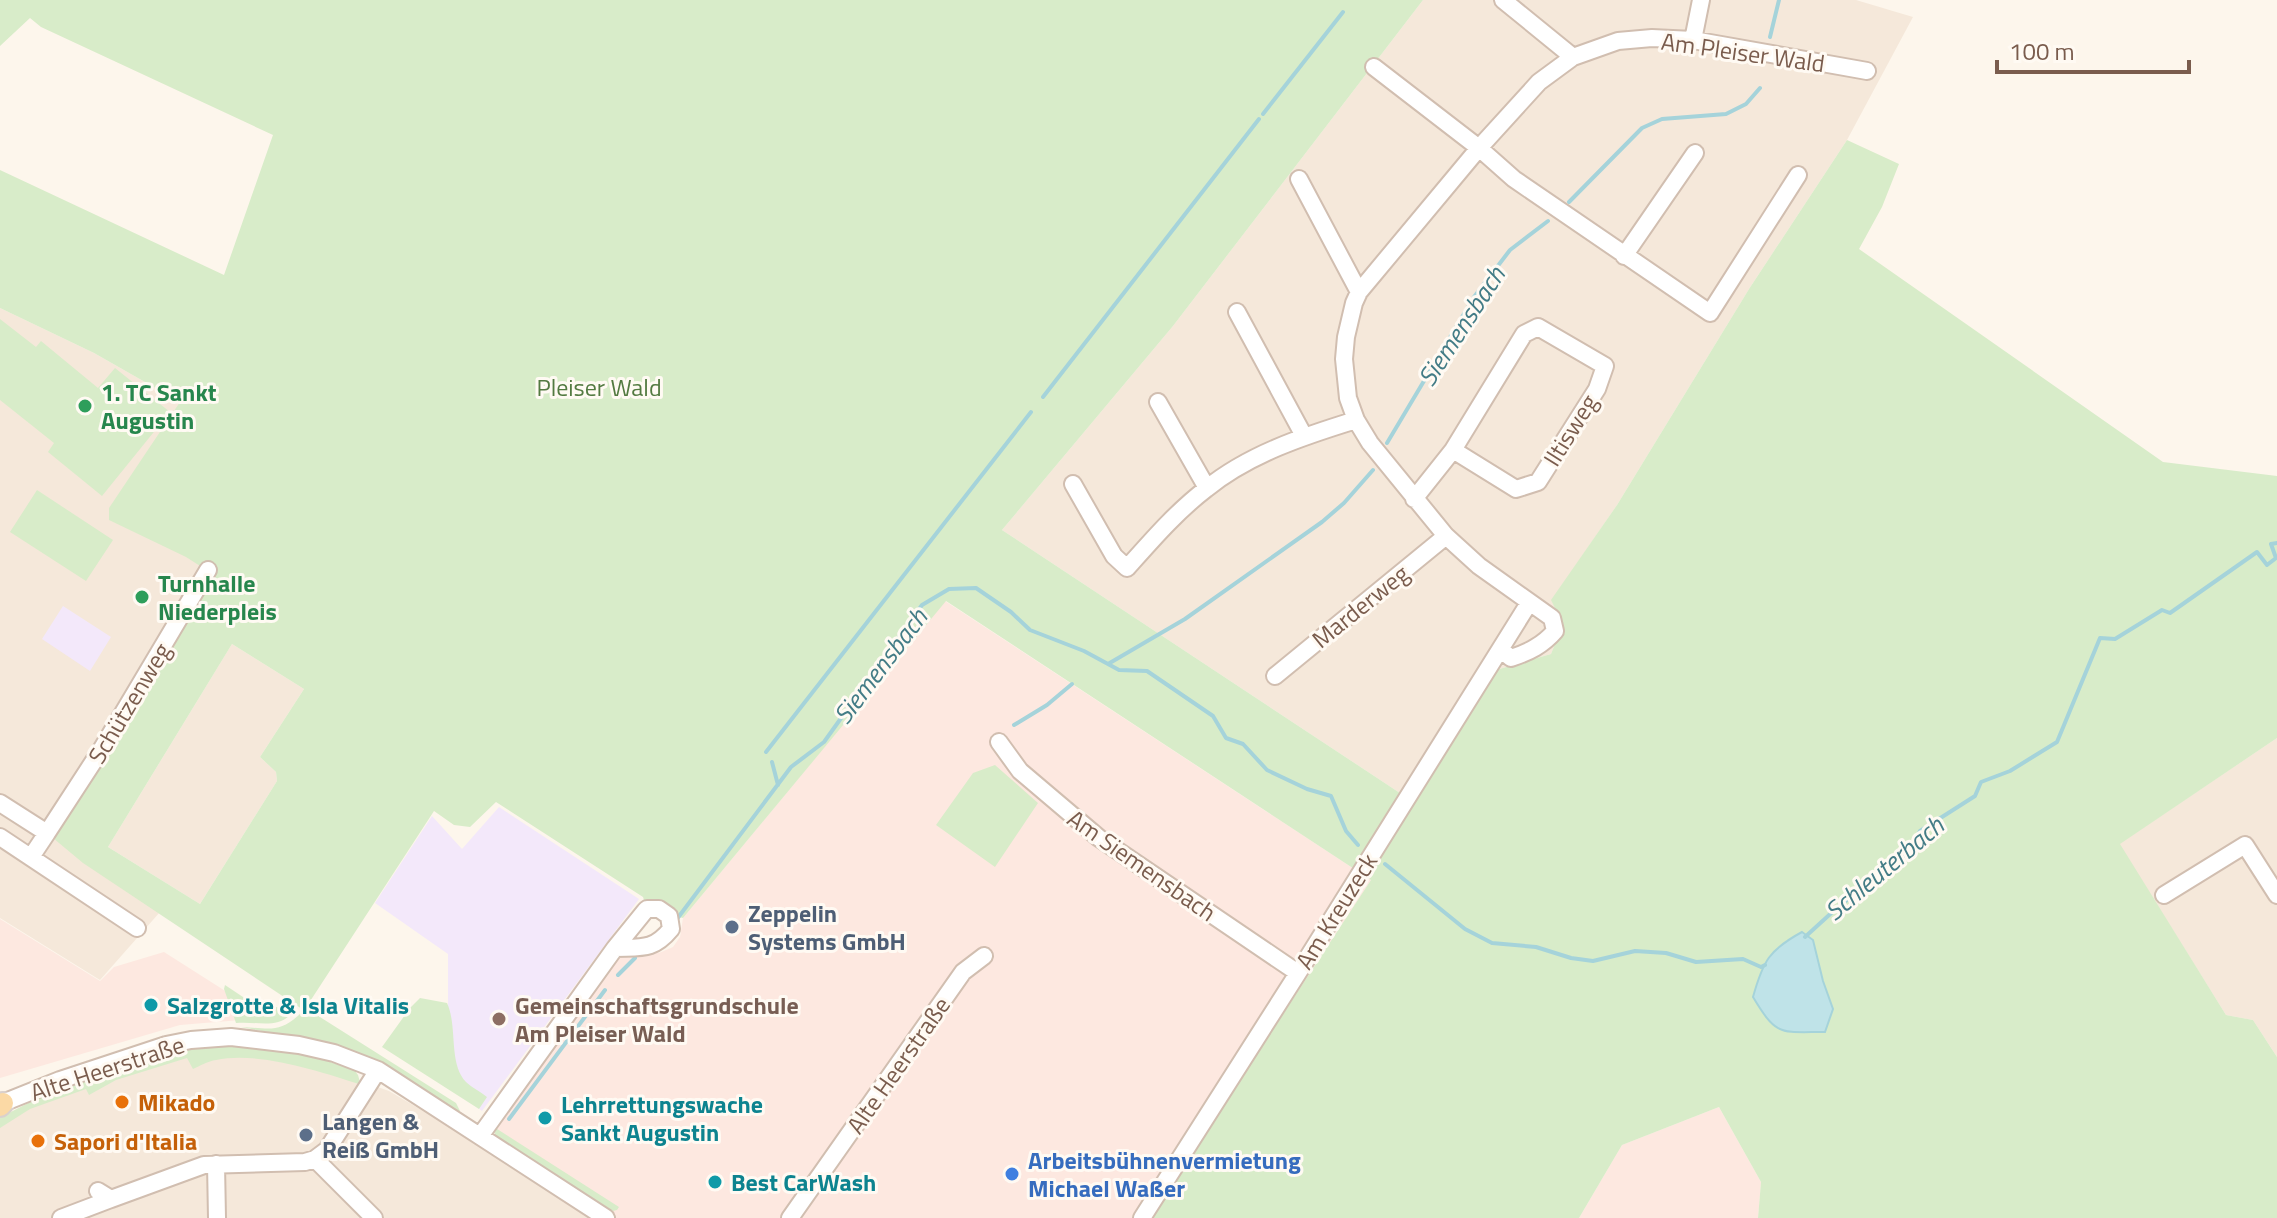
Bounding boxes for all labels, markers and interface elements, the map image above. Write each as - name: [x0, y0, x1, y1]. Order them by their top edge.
- street label: Am Pleiser Wald: [1659, 23, 1827, 81]
- scale bar: [1997, 24, 2189, 74]
- text: 100 m: [2009, 33, 2075, 69]
- water label: Siemensbach: [1408, 257, 1515, 394]
- park label: Pleiser Wald: [536, 369, 662, 405]
- place label: 1. TC Sankt Augustin: [101, 374, 217, 438]
- street label: Iltisweg: [1534, 387, 1606, 473]
- marker: 1. TC Sankt Augustin: [76, 397, 94, 415]
- street label: Marderweg: [1304, 556, 1416, 656]
- place label: Turnhalle Niederpleis: [158, 565, 277, 629]
- marker: Turnhalle Niederpleis: [133, 588, 151, 606]
- water label: Siemensbach: [823, 599, 937, 732]
- street label: Schützenweg: [79, 635, 179, 771]
- street label: Am Siemensbach: [1060, 800, 1224, 930]
- water label: Schleuterbach: [1816, 806, 1953, 930]
- street label: Am Kreuzeck: [1286, 845, 1386, 976]
- place label: Zeppelin Systems GmbH: [748, 895, 906, 959]
- marker: Zeppelin Systems GmbH: [723, 918, 741, 936]
- place label: Salzgrotte & Isla Vitalis: [167, 987, 409, 1023]
- place label: Gemeinschaftsgrundschule Am Pleiser Wald: [515, 987, 799, 1051]
- street label: Alte Heerstraße: [837, 989, 959, 1141]
- marker: Salzgrotte & Isla Vitalis: [142, 996, 160, 1014]
- marker: Gemeinschaftsgrundschule Am Pleiser Wald: [490, 1010, 508, 1028]
- street label: Alte Heerstraße: [25, 1026, 189, 1110]
- place label: Mikado: [138, 1084, 215, 1120]
- place label: Lehrrettungswache Sankt Augustin: [561, 1086, 763, 1150]
- marker: Mikado: [113, 1093, 131, 1111]
- place label: Langen & Reiß GmbH: [322, 1103, 439, 1167]
- marker: Lehrrettungswache Sankt Augustin: [536, 1109, 554, 1127]
- place label: Sapori d'Italia: [54, 1123, 197, 1159]
- marker: Langen & Reiß GmbH: [297, 1126, 315, 1144]
- marker: Sapori d'Italia: [29, 1132, 47, 1150]
- place label: Arbeitsbühnenvermietung Michael Waßer: [1028, 1142, 1301, 1206]
- place label: Best CarWash: [731, 1164, 876, 1200]
- marker: Arbeitsbühnenvermietung Michael Waßer: [1003, 1165, 1021, 1183]
- marker: Best CarWash: [706, 1173, 724, 1191]

